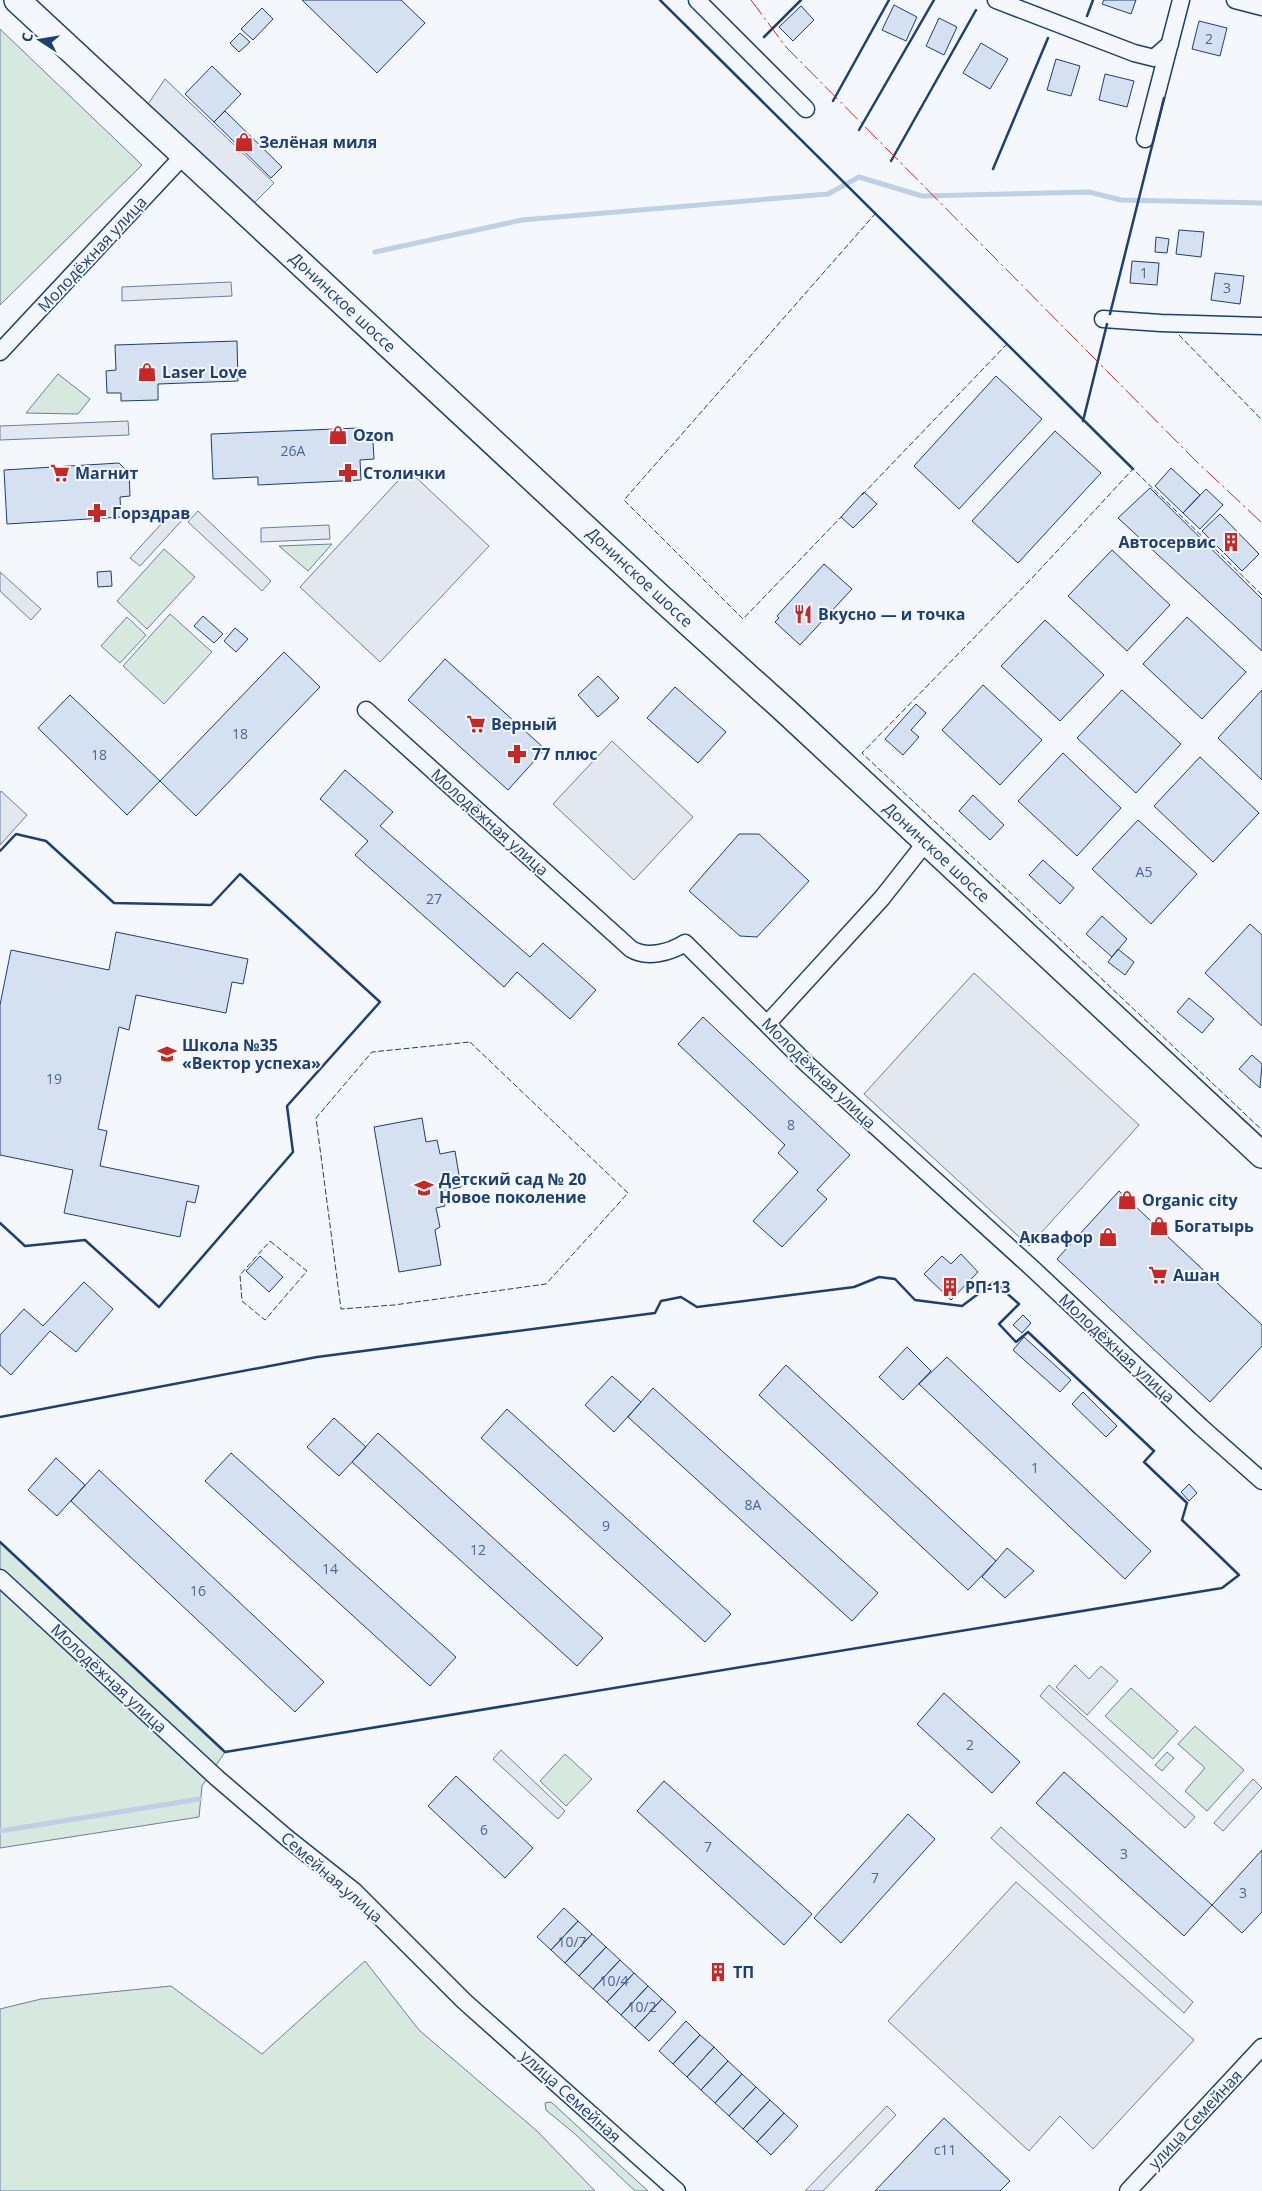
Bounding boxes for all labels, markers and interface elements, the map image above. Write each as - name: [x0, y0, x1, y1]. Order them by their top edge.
- north arrow: [15, 15, 65, 65]
- house number: 2: [1205, 29, 1213, 48]
- text: С: [17, 31, 37, 44]
- shop icon: Зелёная миля: [233, 131, 255, 153]
- place label: Зелёная миля: [259, 131, 377, 153]
- street label: Молодёжная улица: [32, 191, 152, 317]
- street label: Донинское шоссе: [285, 247, 401, 357]
- house number: 1: [1140, 263, 1148, 282]
- house number: 3: [1223, 278, 1231, 297]
- shop icon: Laser Love: [136, 361, 158, 383]
- place label: Laser Love: [162, 361, 247, 383]
- shop icon: Ozon: [327, 424, 349, 446]
- place label: Ozon: [353, 424, 394, 446]
- house number: 26А: [281, 441, 306, 460]
- supermarket icon: Магнит: [49, 462, 71, 484]
- place label: Магнит: [75, 462, 139, 484]
- pharmacy icon: Столички: [337, 462, 359, 484]
- place label: Столички: [363, 462, 446, 484]
- pharmacy icon: Горздрав: [86, 502, 108, 524]
- place label: Горздрав: [112, 502, 190, 524]
- street label: Донинское шоссе: [582, 522, 698, 632]
- place label: Автосервис: [1119, 531, 1216, 553]
- building icon: Автосервис: [1220, 531, 1242, 553]
- restaurant icon: Вкусно — и точка: [792, 603, 814, 625]
- place label: Вкусно — и точка: [818, 603, 965, 625]
- supermarket icon: Верный: [465, 713, 487, 735]
- place label: Верный: [491, 713, 557, 735]
- house number: 18: [232, 724, 248, 743]
- pharmacy icon: 77 плюс: [506, 743, 528, 765]
- place label: 77 плюс: [532, 743, 597, 765]
- house number: 18: [91, 745, 107, 764]
- street label: Молодёжная улица: [427, 763, 553, 881]
- street label: Донинское шоссе: [879, 797, 995, 907]
- house number: А5: [1136, 862, 1152, 881]
- house number: 27: [426, 889, 442, 908]
- street label: Молодёжная улица: [757, 1013, 881, 1133]
- place label: Школа №35 «Вектор успеха»: [182, 1034, 321, 1074]
- school or university icon: Школа №35 «Вектор успеха»: [156, 1043, 178, 1065]
- house number: 19: [46, 1069, 62, 1088]
- house number: 8: [787, 1115, 795, 1134]
- place label: Детский сад № 20 Новое поколение: [439, 1168, 586, 1208]
- school or university icon: Детский сад № 20 Новое поколение: [413, 1177, 435, 1199]
- shop icon: Organic city: [1116, 1189, 1138, 1211]
- place label: Organic city: [1142, 1189, 1239, 1211]
- shop icon: Богатырь: [1148, 1215, 1170, 1237]
- place label: Богатырь: [1174, 1215, 1254, 1237]
- place label: Аквафор: [1019, 1226, 1093, 1248]
- shop icon: Аквафор: [1097, 1226, 1119, 1248]
- supermarket icon: Ашан: [1147, 1264, 1169, 1286]
- place label: Ашан: [1173, 1264, 1220, 1286]
- building icon: РП-13: [939, 1276, 961, 1298]
- place label: РП-13: [965, 1276, 1010, 1298]
- street label: Молодёжная улица: [1054, 1288, 1180, 1408]
- house number: 1: [1031, 1458, 1039, 1477]
- house number: 8А: [745, 1495, 762, 1514]
- house number: 9: [602, 1516, 610, 1535]
- house number: 12: [470, 1540, 486, 1559]
- house number: 14: [322, 1559, 338, 1578]
- house number: 16: [190, 1581, 206, 1600]
- street label: Молодёжная улица: [46, 1618, 172, 1738]
- house number: 2: [966, 1735, 974, 1754]
- house number: 6: [480, 1820, 488, 1839]
- street label: Семейная улица: [276, 1827, 388, 1927]
- house number: 7: [704, 1837, 712, 1856]
- house number: 3: [1120, 1844, 1128, 1863]
- house number: 7: [871, 1868, 879, 1887]
- house number: 3: [1239, 1883, 1247, 1902]
- house number: 10/7: [557, 1932, 587, 1951]
- building icon: ТП: [707, 1961, 729, 1983]
- place label: ТП: [733, 1961, 754, 1983]
- house number: 10/4: [599, 1971, 629, 1990]
- house number: 10/2: [627, 1997, 657, 2016]
- street label: улица Семейная: [516, 2045, 626, 2147]
- street label: улица Семейная: [1143, 2065, 1247, 2173]
- house number: с11: [934, 2140, 956, 2159]

